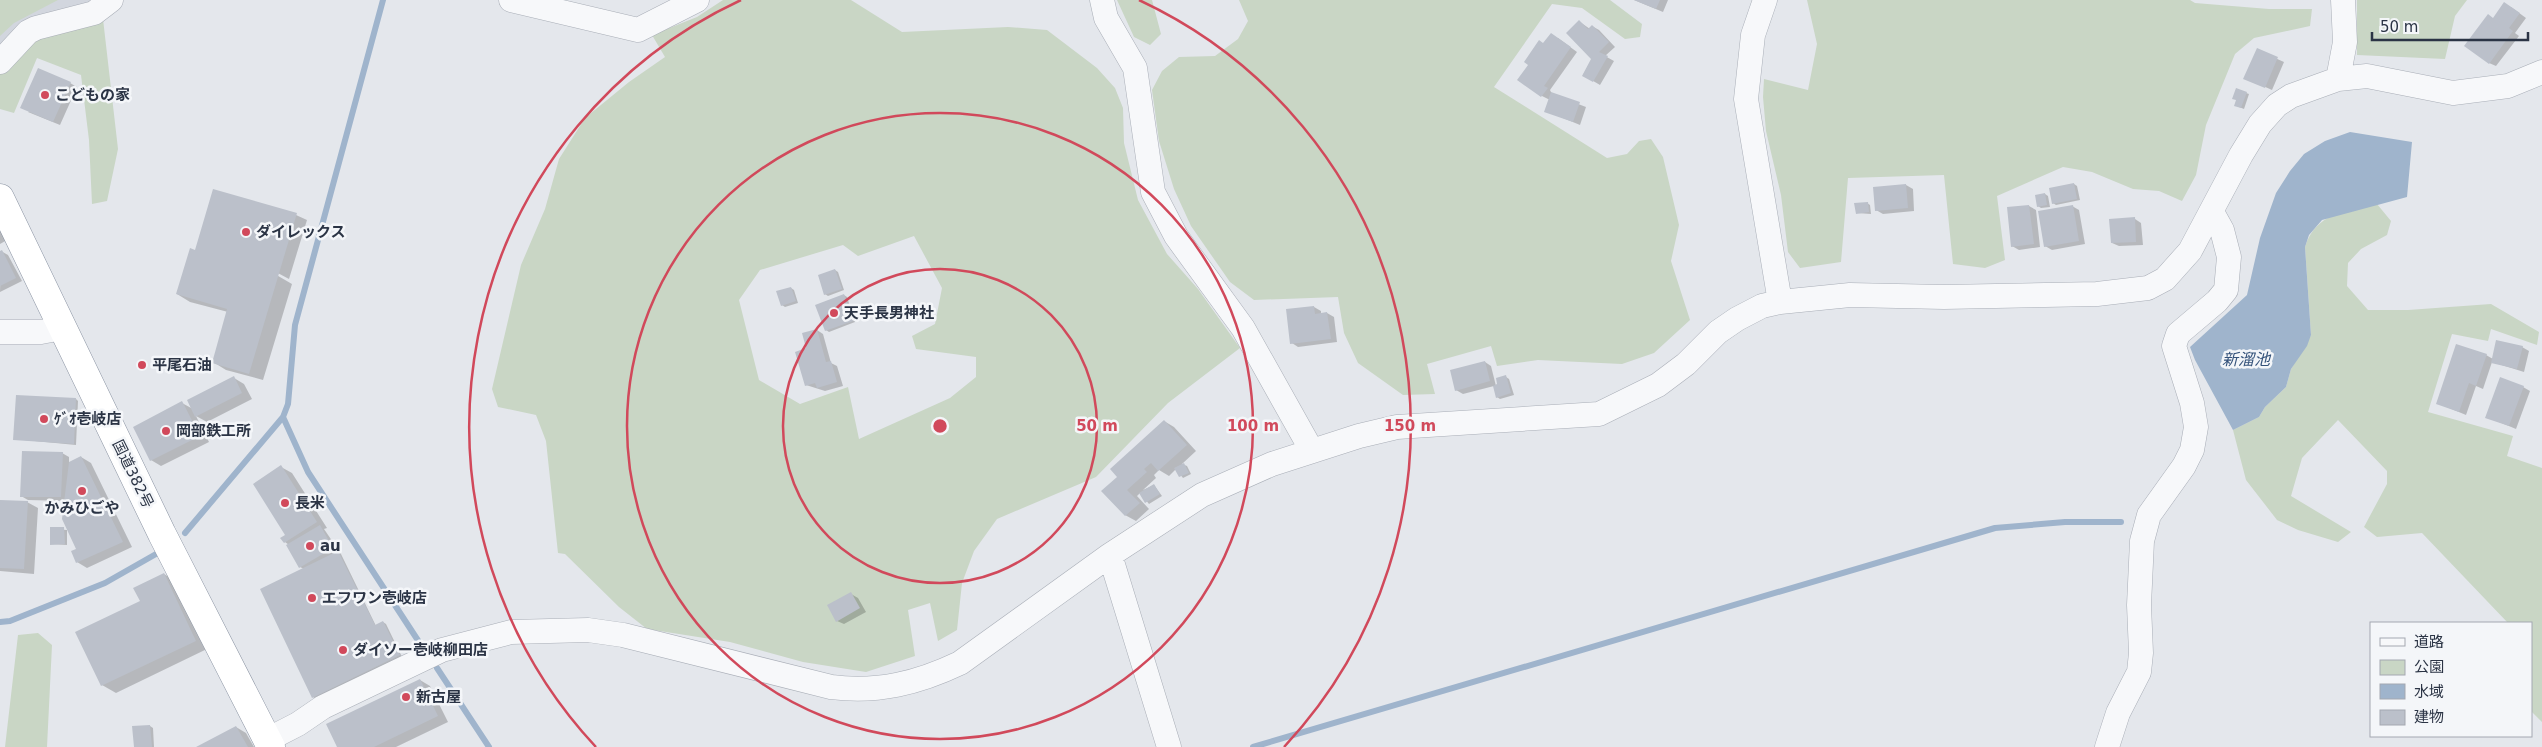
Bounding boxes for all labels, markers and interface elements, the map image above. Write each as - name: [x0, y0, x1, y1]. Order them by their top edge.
- scale bar: [2372, 10, 2528, 42]
- text: 50 m: [2380, 18, 2418, 36]
- place label: こどもの家: [55, 86, 130, 104]
- marker: こどもの家: [39, 89, 51, 101]
- place label: ダイレックス: [256, 223, 346, 241]
- marker: ダイレックス: [240, 226, 252, 238]
- place label: 天手長男神社: [844, 304, 934, 322]
- marker: 天手長男神社: [828, 307, 840, 319]
- water label: 新溜池: [2222, 350, 2272, 369]
- place label: 平尾石油: [152, 356, 212, 374]
- marker: 平尾石油: [136, 359, 148, 371]
- place label: ｹﾞｵ壱岐店: [54, 410, 122, 428]
- marker: ｹﾞｵ壱岐店: [38, 413, 50, 425]
- centre of rings: [931, 417, 949, 435]
- text: 50 m: [1076, 417, 1118, 435]
- text: 100 m: [1227, 417, 1279, 435]
- text: 150 m: [1384, 417, 1436, 435]
- place label: 岡部鉄工所: [176, 422, 251, 440]
- marker: 岡部鉄工所: [160, 425, 172, 437]
- street label: 国道382号: [109, 437, 157, 511]
- marker: かみひごや: [76, 485, 88, 497]
- place label: 長米: [295, 494, 325, 512]
- marker: 長米: [279, 497, 291, 509]
- place label: かみひごや: [44, 499, 120, 517]
- place label: au: [320, 537, 341, 555]
- marker: au: [304, 540, 316, 552]
- place label: エフワン壱岐店: [322, 589, 427, 607]
- marker: エフワン壱岐店: [306, 592, 318, 604]
- legend: [2370, 622, 2532, 737]
- text: 道路: [2414, 633, 2444, 651]
- place label: ダイソー壱岐柳田店: [353, 641, 488, 659]
- marker: ダイソー壱岐柳田店: [337, 644, 349, 656]
- text: 公園: [2414, 658, 2444, 676]
- text: 水域: [2414, 683, 2444, 701]
- place label: 新古屋: [416, 688, 461, 706]
- marker: 新古屋: [400, 691, 412, 703]
- text: 建物: [2414, 708, 2444, 726]

